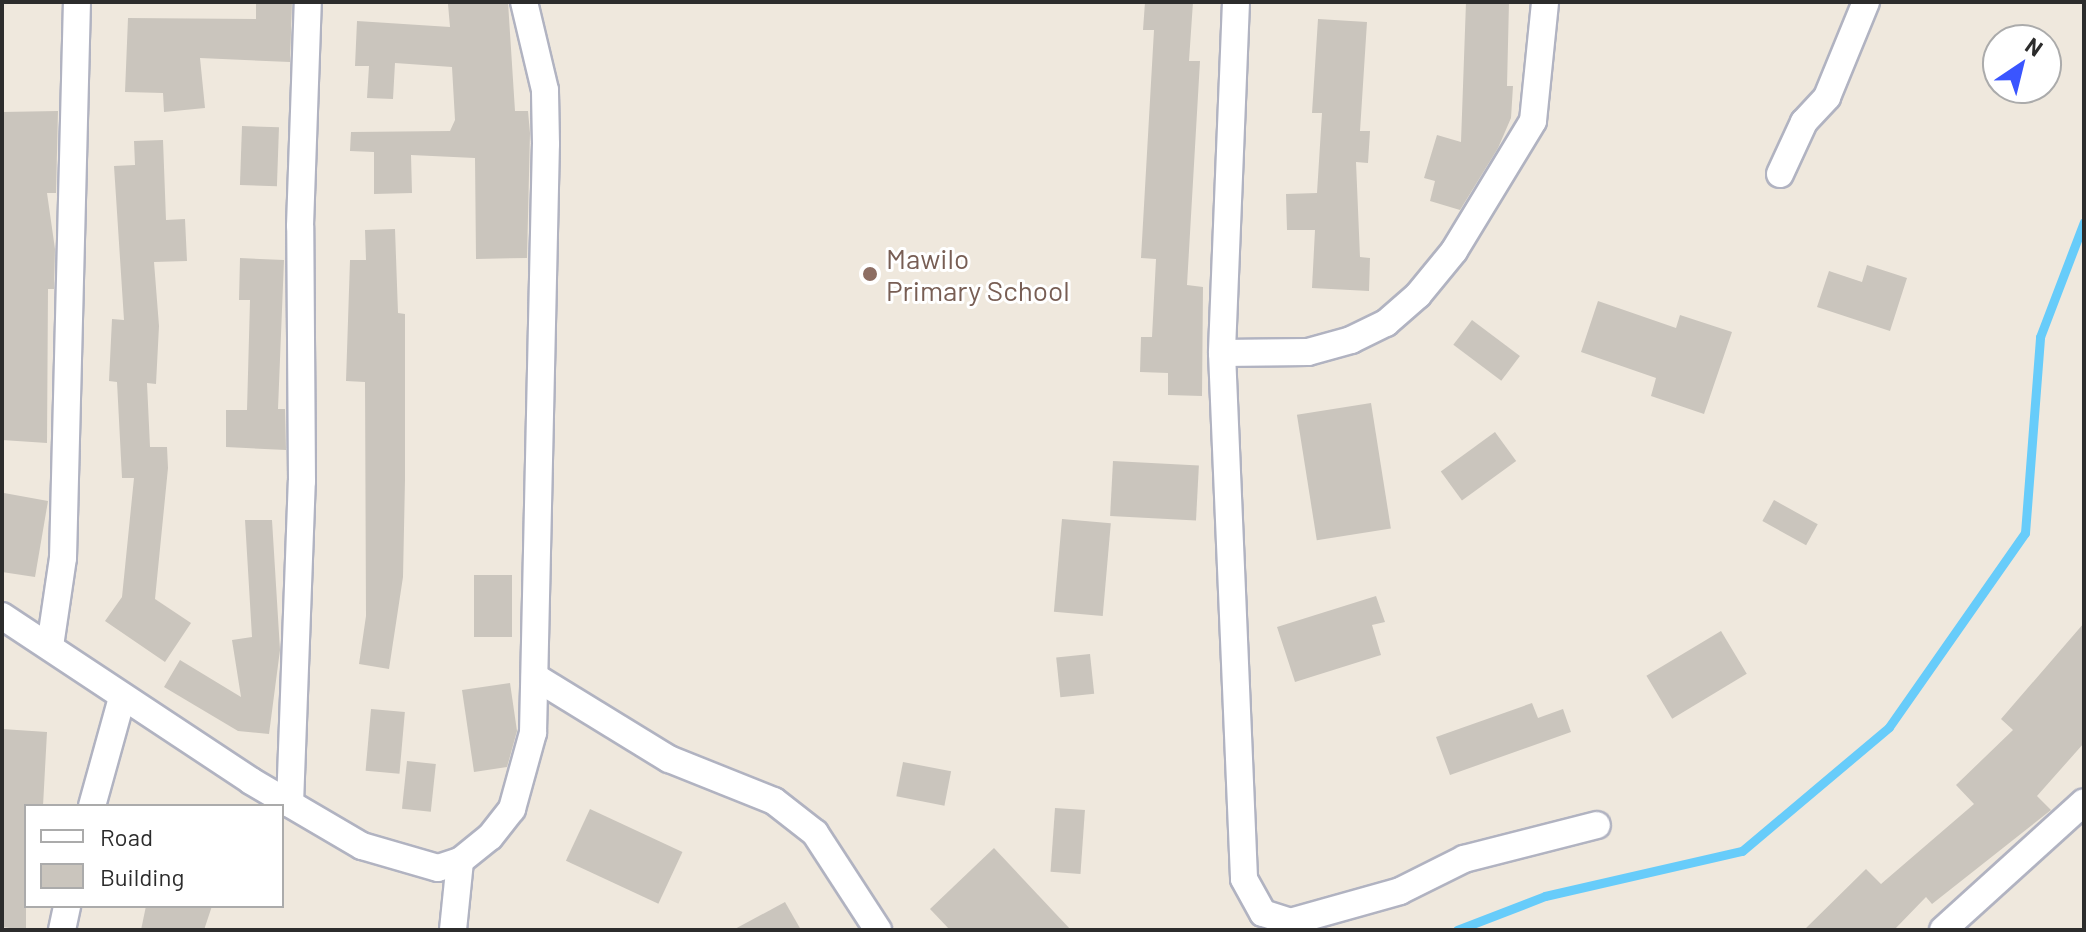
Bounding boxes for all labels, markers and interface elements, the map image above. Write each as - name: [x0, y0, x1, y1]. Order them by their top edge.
- north arrow: [1982, 24, 2062, 104]
- text: N: [2021, 31, 2048, 61]
- place label: Mawilo Primary School: [886, 241, 1070, 307]
- marker: Mawilo Primary School: [861, 265, 879, 283]
- legend: [24, 804, 284, 908]
- text: Road: [100, 822, 153, 851]
- text: Building: [100, 862, 184, 891]

